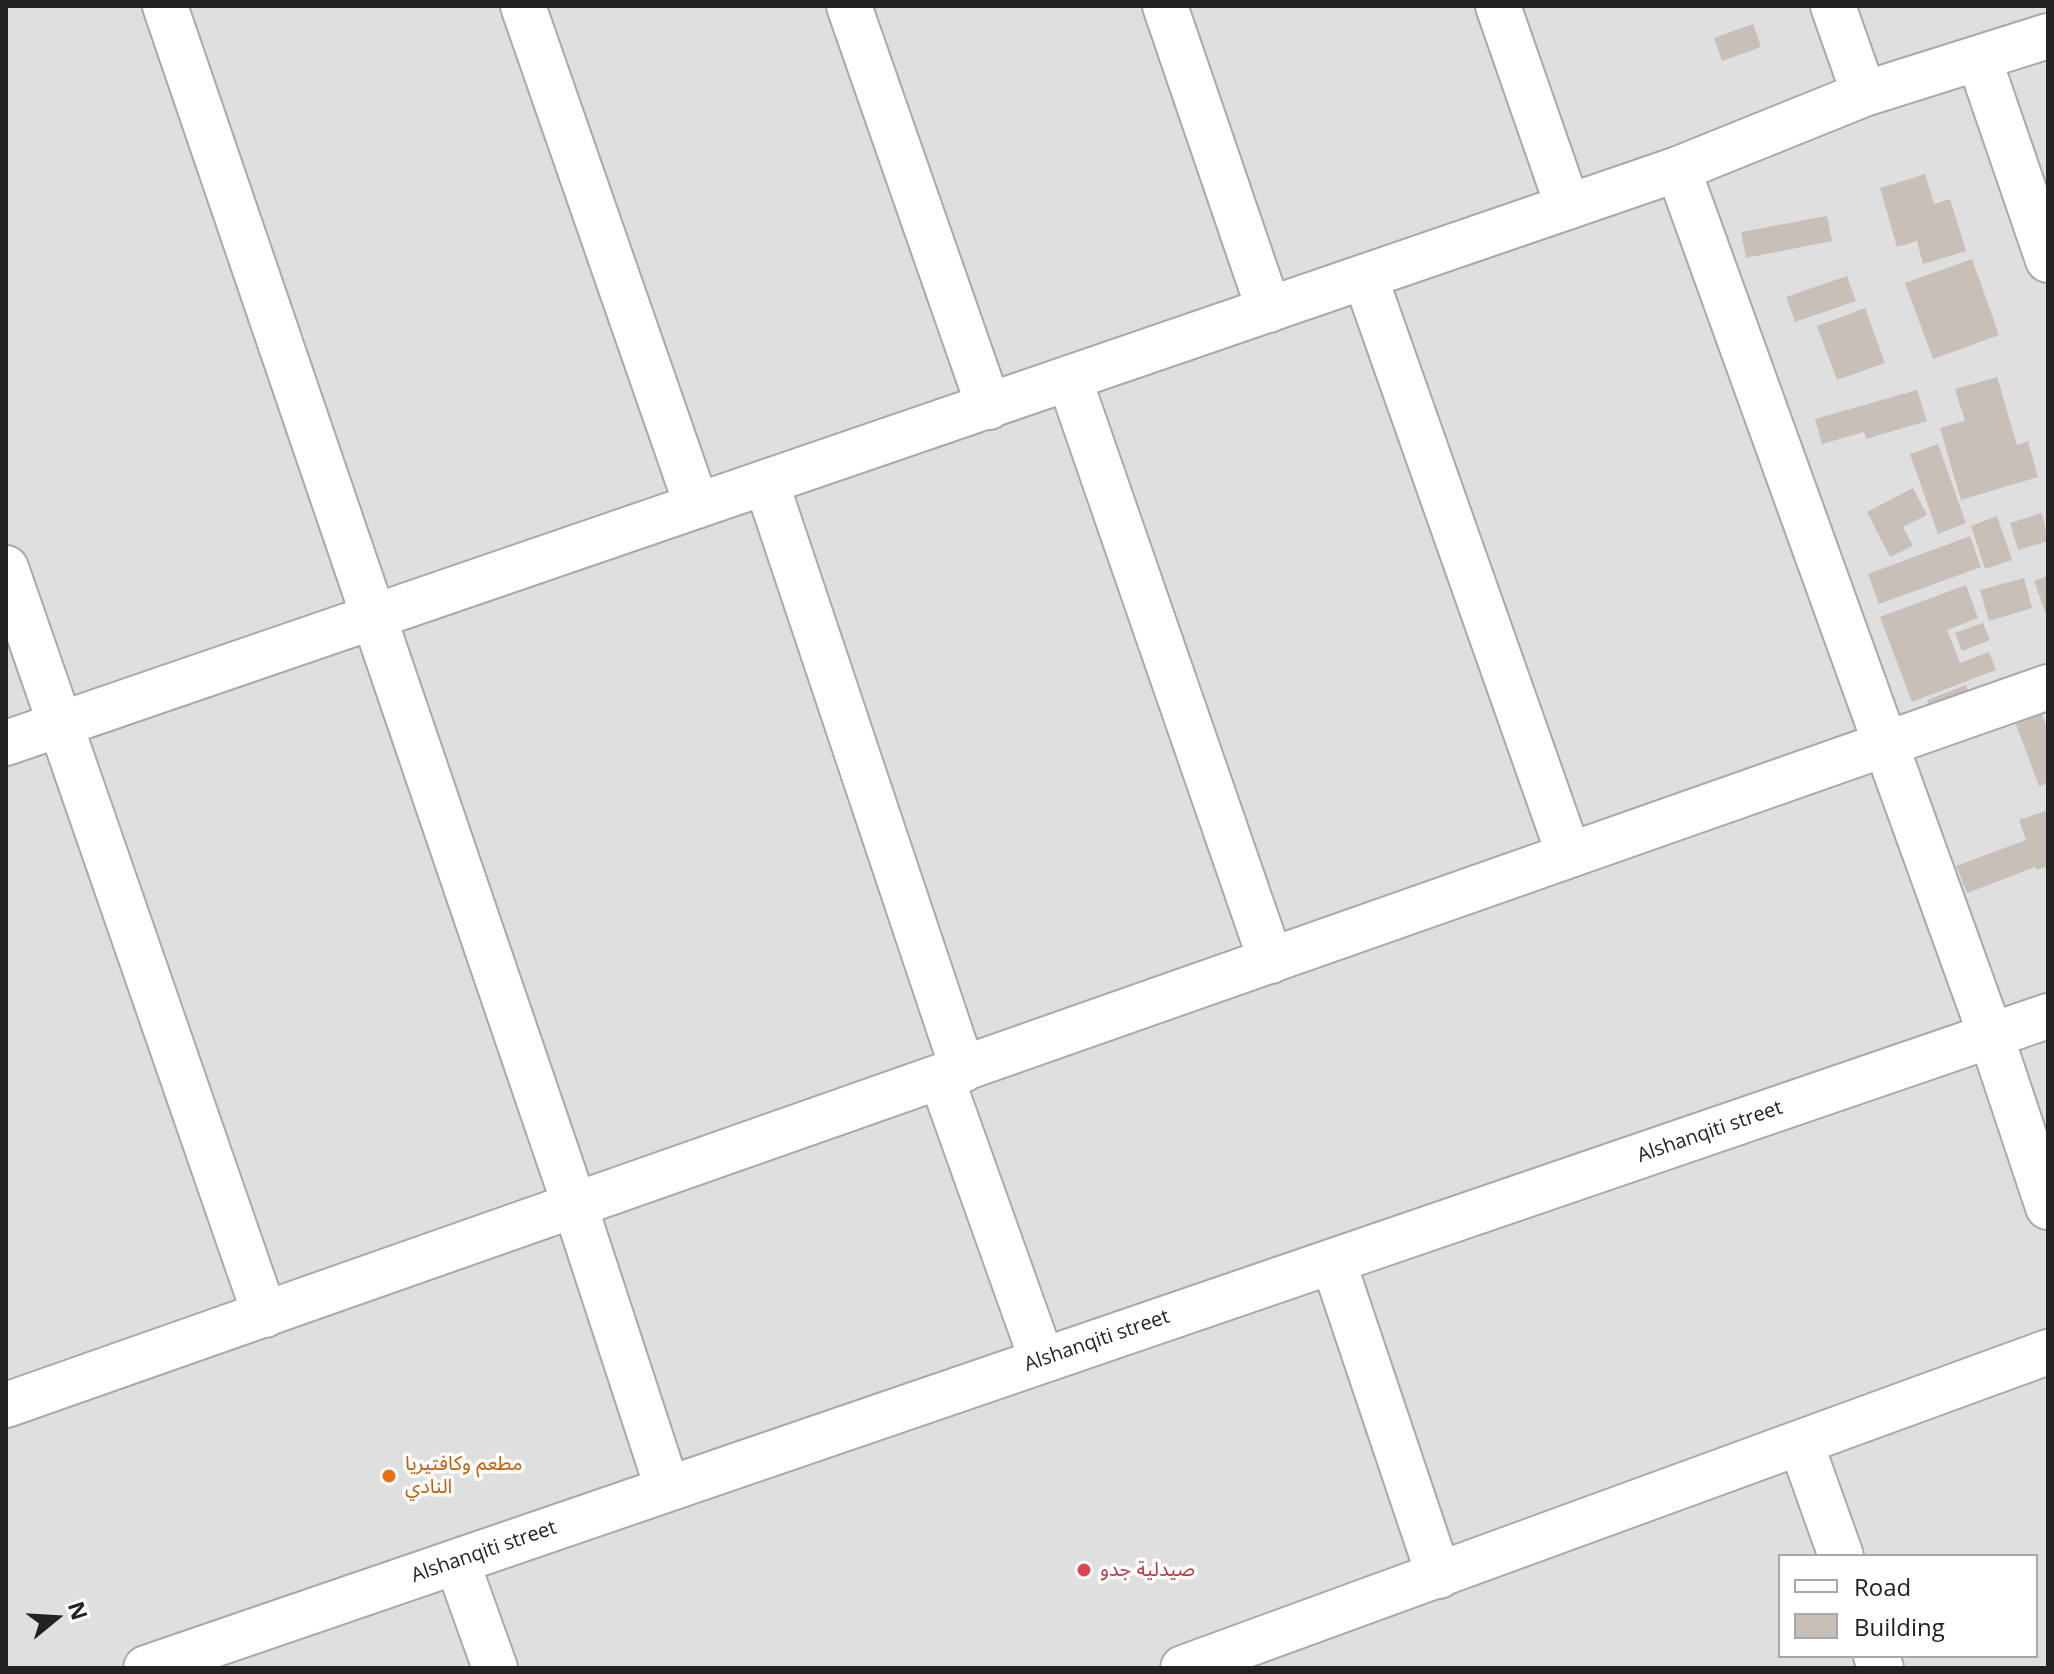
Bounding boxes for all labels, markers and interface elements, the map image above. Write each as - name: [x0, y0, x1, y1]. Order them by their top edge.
- street label: Alshanqiti street: [1634, 1096, 1786, 1168]
- street label: Alshanqiti street: [1021, 1305, 1173, 1377]
- place label: مطعم وكافتيريا النادي: [405, 1452, 523, 1499]
- marker: مطعم وكافتيريا النادي: [380, 1467, 398, 1485]
- street label: Alshanqiti street: [408, 1516, 560, 1588]
- legend: [1778, 1554, 2038, 1658]
- place label: صيدلية جدو: [1100, 1558, 1195, 1582]
- marker: صيدلية جدو: [1075, 1561, 1093, 1579]
- text: Road: [1854, 1570, 1911, 1603]
- north arrow: [16, 1578, 96, 1658]
- text: N: [62, 1597, 96, 1624]
- text: Building: [1854, 1610, 1945, 1643]

